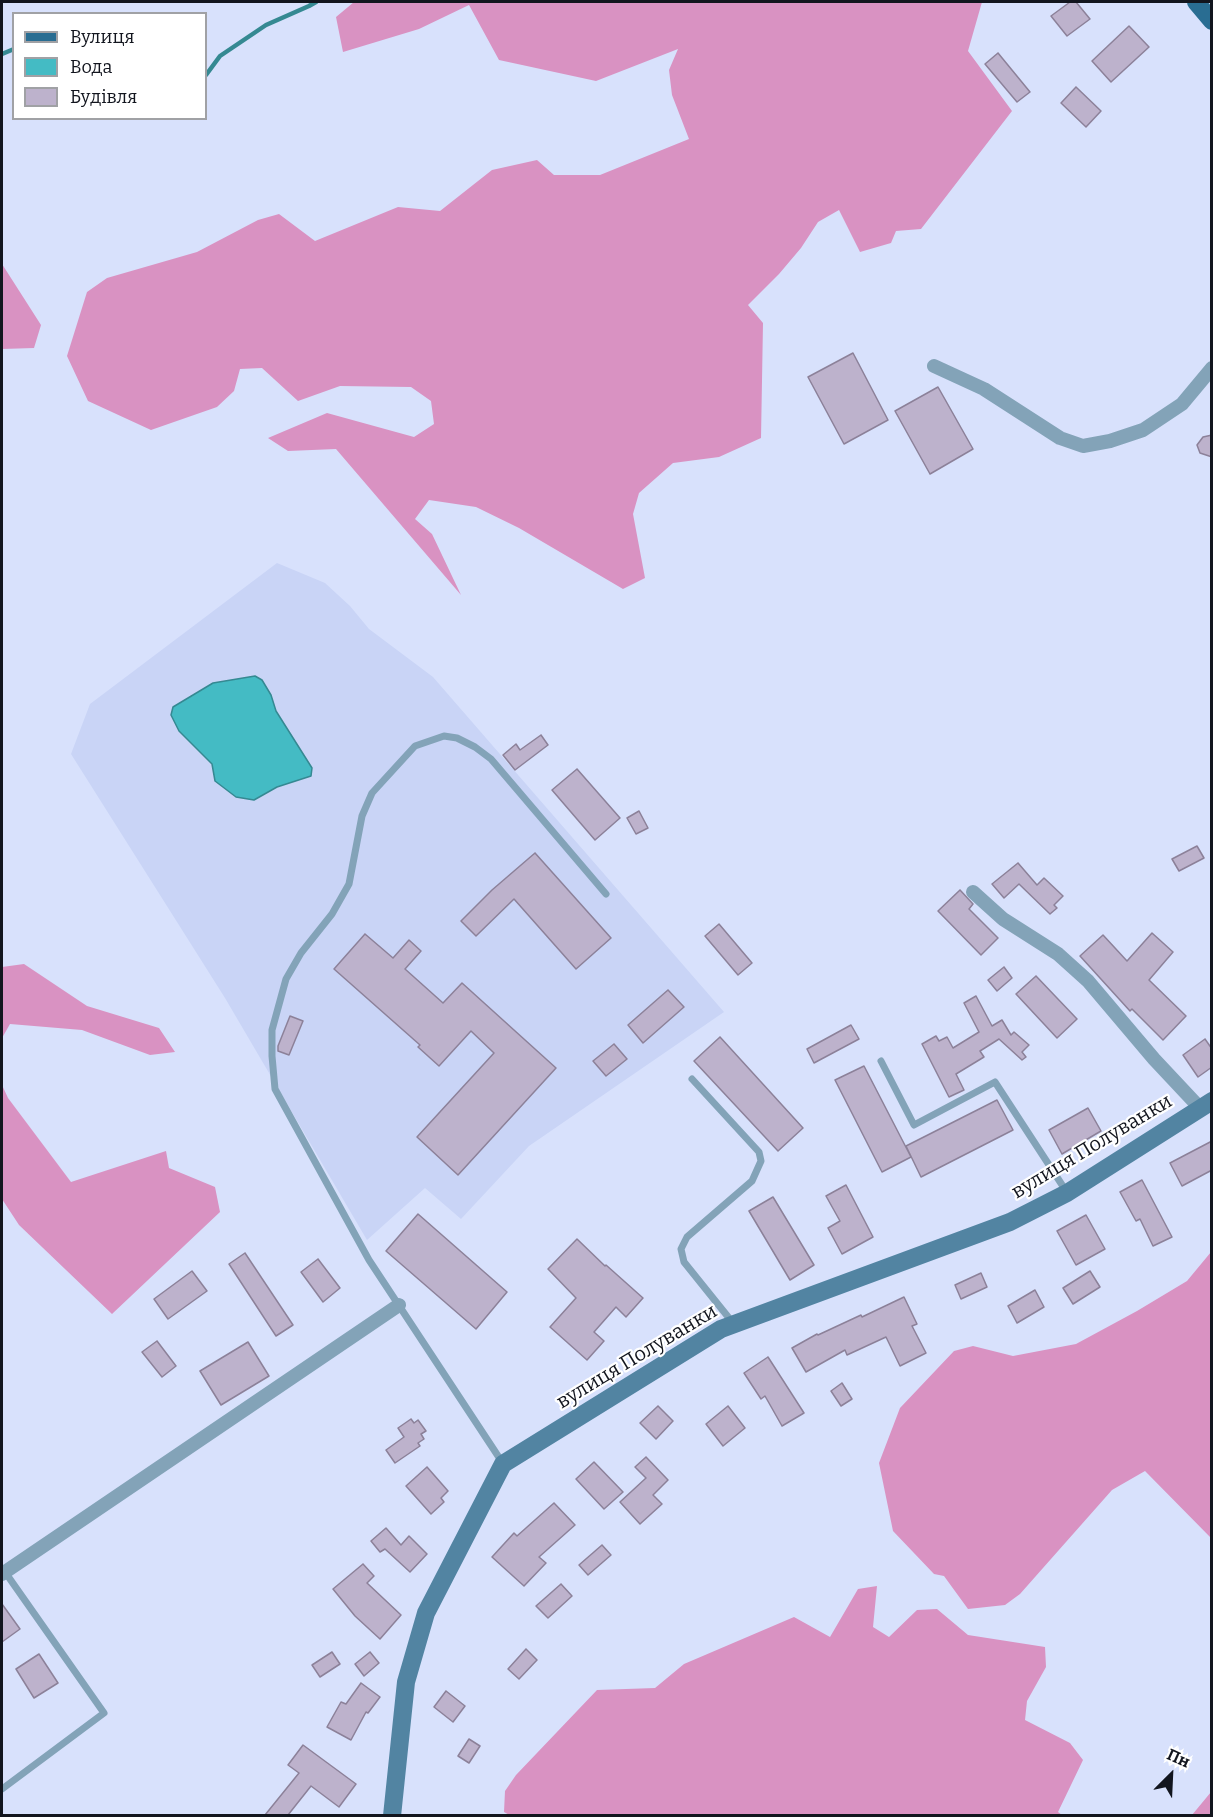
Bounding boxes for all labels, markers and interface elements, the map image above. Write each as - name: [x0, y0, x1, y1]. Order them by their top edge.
- legend: [12, 12, 207, 120]
- text: Вулиця: [70, 26, 134, 48]
- text: Вода: [70, 56, 112, 78]
- text: Будівля: [70, 86, 137, 108]
- street label: вулиця Полуванки: [1007, 1090, 1177, 1204]
- street label: вулиця Полуванки: [552, 1300, 722, 1414]
- north arrow: [1141, 1745, 1201, 1805]
- text: Пн: [1164, 1745, 1193, 1771]

